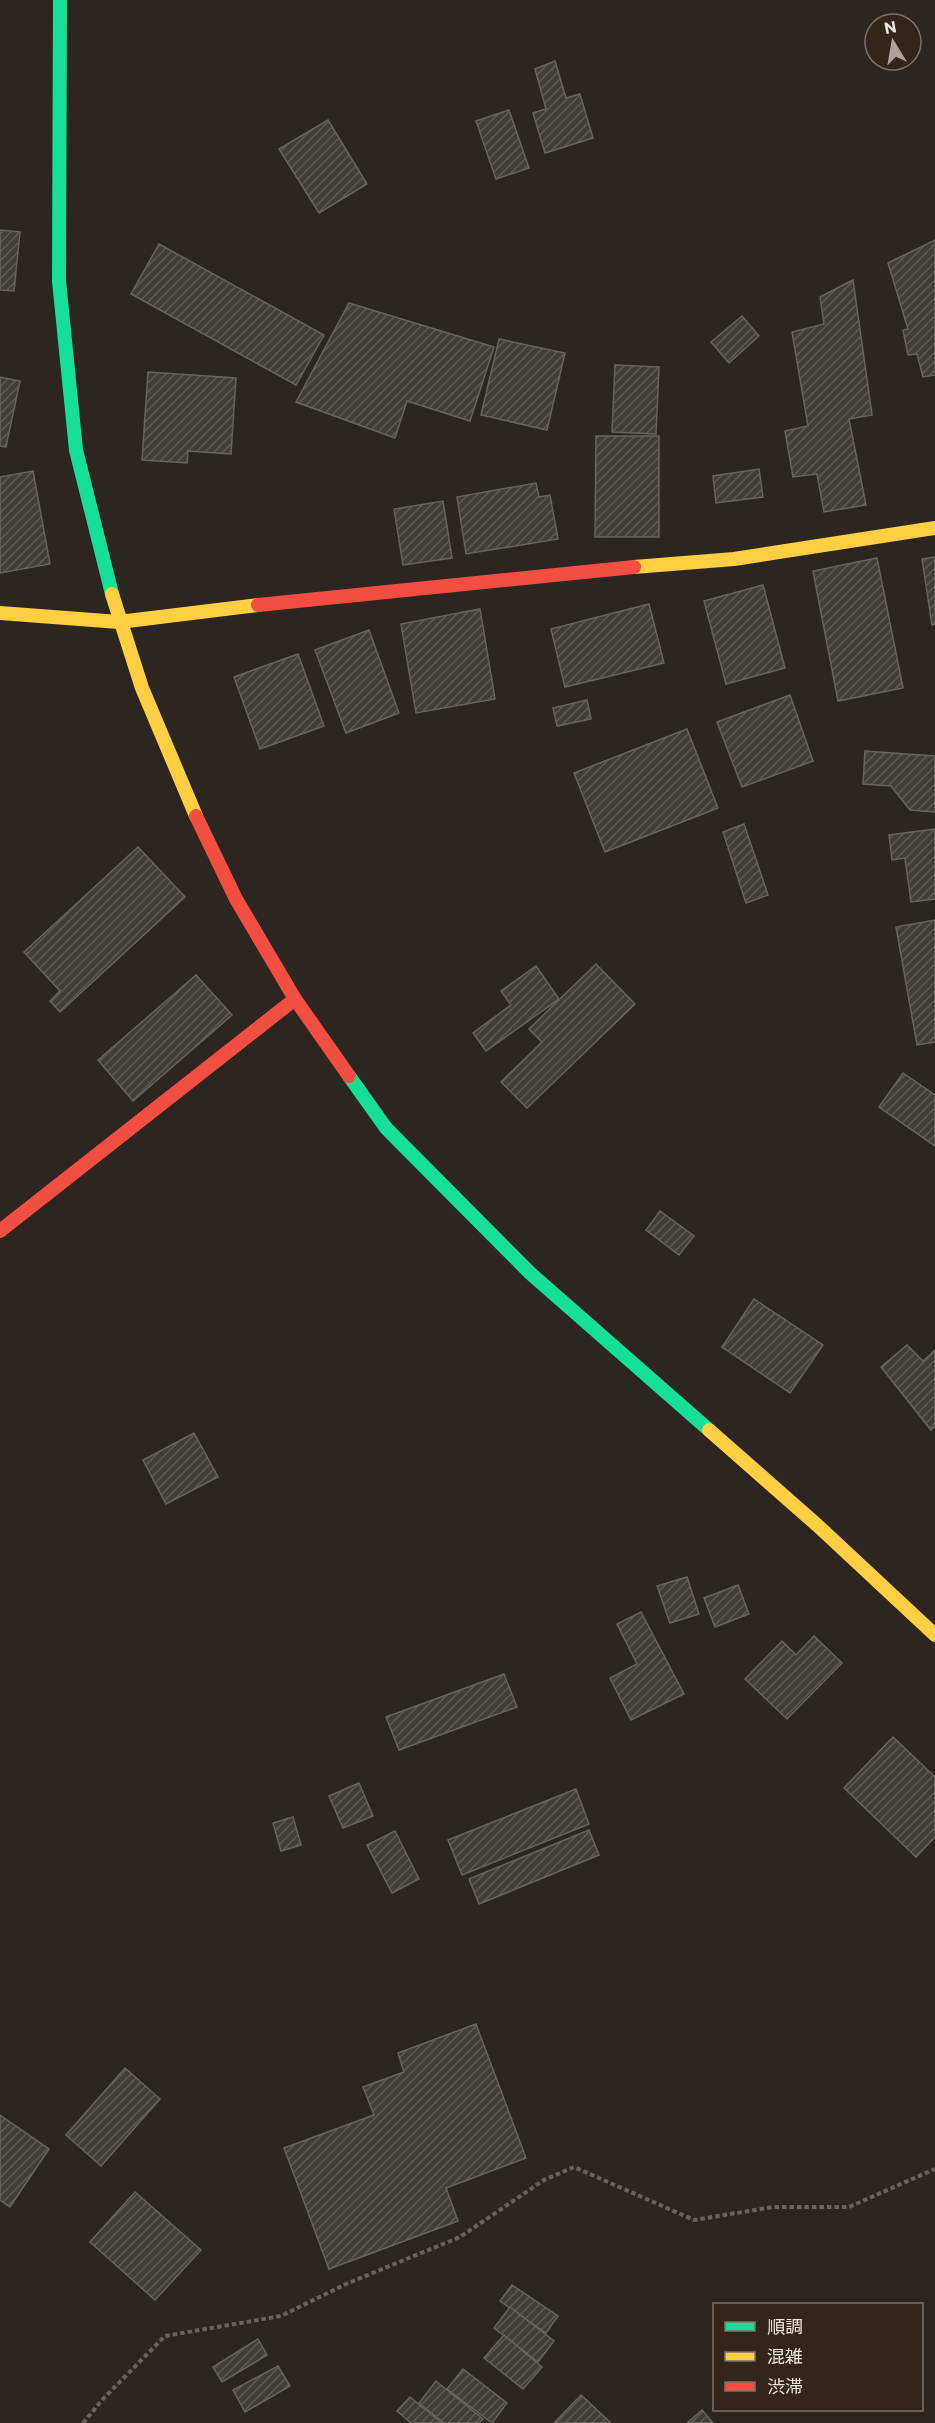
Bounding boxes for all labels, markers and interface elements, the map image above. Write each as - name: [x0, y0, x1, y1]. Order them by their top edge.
- north arrow: [863, 12, 923, 72]
- text: N: [882, 16, 898, 37]
- legend: [713, 2303, 923, 2411]
- text: 順調: [767, 2315, 803, 2337]
- text: 混雑: [767, 2345, 803, 2367]
- text: 渋滞: [767, 2375, 803, 2397]

